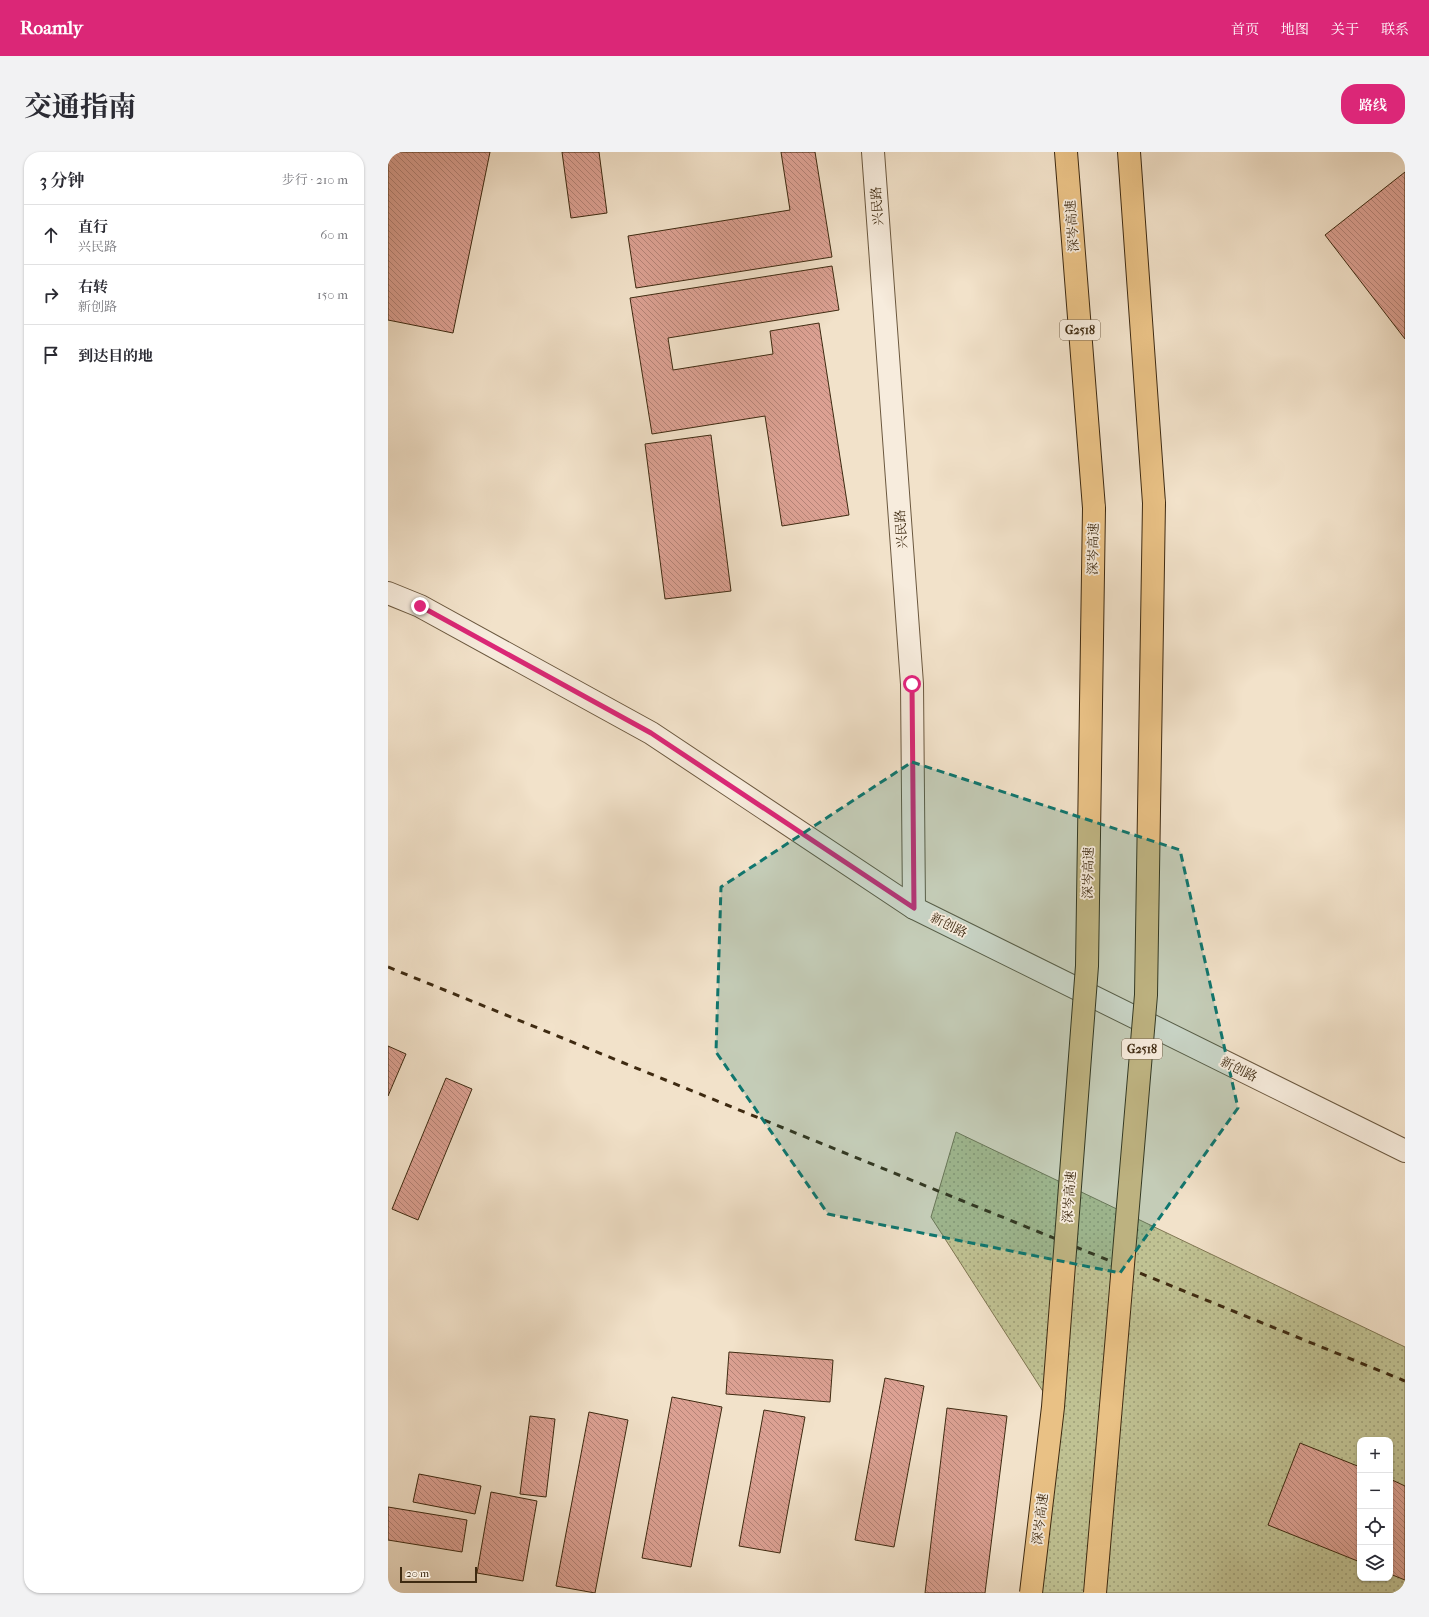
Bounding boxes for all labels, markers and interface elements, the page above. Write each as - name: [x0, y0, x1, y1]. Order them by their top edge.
- text: Roamly: [20, 17, 83, 39]
- text: 首页: [1231, 21, 1259, 38]
- text: 地图: [1281, 21, 1309, 38]
- text: 关于: [1331, 21, 1359, 38]
- text: 联系: [1381, 21, 1409, 38]
- button: 路线: [1341, 84, 1405, 124]
- text: 交通指南: [24, 90, 136, 123]
- text: 3 分钟: [40, 170, 85, 190]
- text: 步行 · 210 m: [282, 172, 348, 187]
- street label: 兴民路: [868, 186, 886, 226]
- street label: 深岑高速: [1063, 200, 1081, 252]
- text: 直行: [78, 218, 108, 236]
- icon: ahead: [40, 224, 62, 246]
- text: 60 m: [320, 227, 348, 242]
- text: 兴民路: [78, 239, 117, 254]
- text: 右转: [78, 278, 108, 296]
- icon: right: [40, 284, 62, 306]
- text: 150 m: [317, 287, 348, 302]
- text: 新创路: [78, 299, 117, 314]
- road number: G2518: [1060, 320, 1100, 340]
- icon: arrive: [40, 344, 62, 366]
- text: 到达目的地: [78, 347, 153, 365]
- street label: 兴民路: [892, 509, 910, 549]
- street label: 深岑高速: [1085, 523, 1101, 575]
- route end: [411, 597, 429, 615]
- route start: [903, 675, 921, 693]
- street label: 深岑高速: [1080, 847, 1096, 899]
- street label: 新创路: [928, 910, 970, 940]
- road number: G2518: [1122, 1039, 1162, 1059]
- street label: 新创路: [1218, 1054, 1260, 1084]
- street label: 深岑高速: [1060, 1171, 1078, 1223]
- map controls: [1357, 1437, 1393, 1581]
- button: +: [1357, 1437, 1393, 1473]
- button: −: [1357, 1473, 1393, 1509]
- street label: 深岑高速: [1029, 1492, 1051, 1546]
- button: locate: [1357, 1509, 1393, 1545]
- button: layers: [1357, 1545, 1393, 1581]
- scale bar: [400, 1565, 477, 1584]
- text: 20 m: [406, 1567, 429, 1580]

